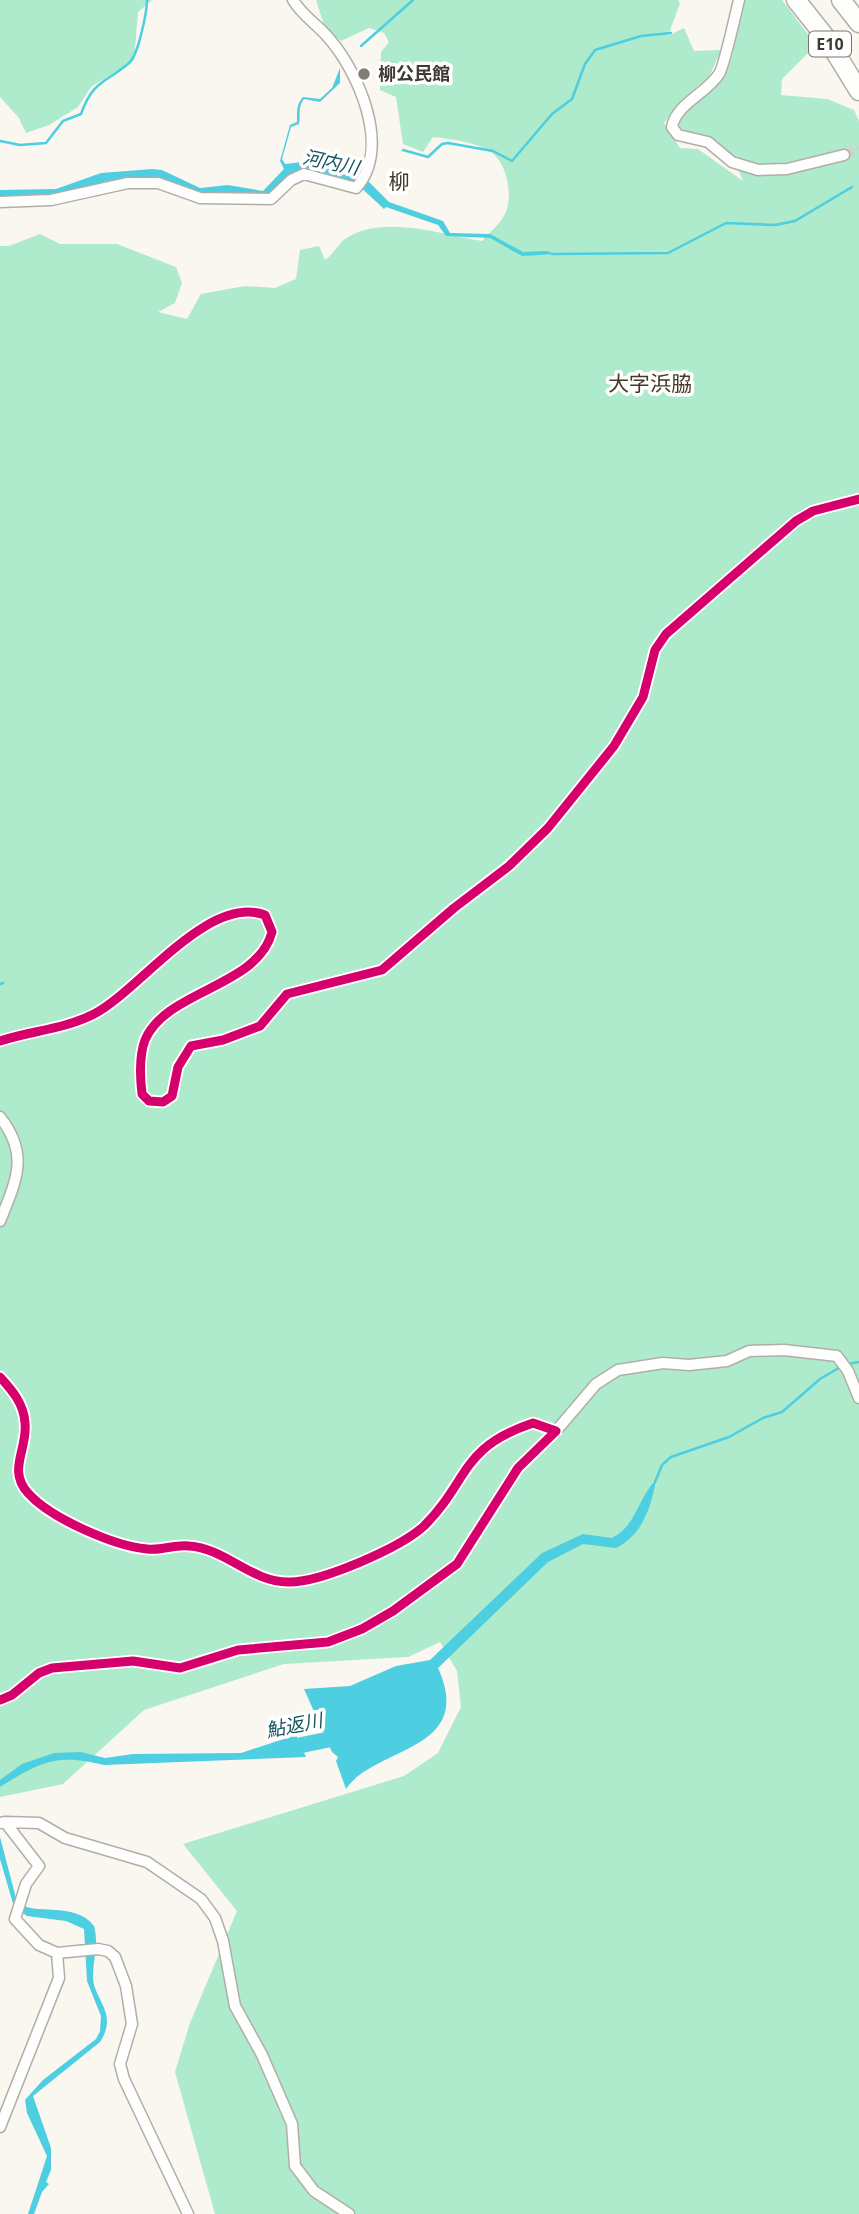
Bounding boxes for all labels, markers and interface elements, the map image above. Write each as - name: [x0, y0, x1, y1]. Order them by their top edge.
- road number: E10: [809, 32, 851, 56]
- place label: 柳公民館: [378, 61, 450, 85]
- marker: 柳公民館: [356, 66, 372, 82]
- water label: 河内川: [300, 143, 364, 181]
- district label: 柳: [389, 167, 410, 195]
- district label: 大字浜脇: [608, 369, 692, 397]
- water label: 鮎返川: [264, 1706, 326, 1743]

